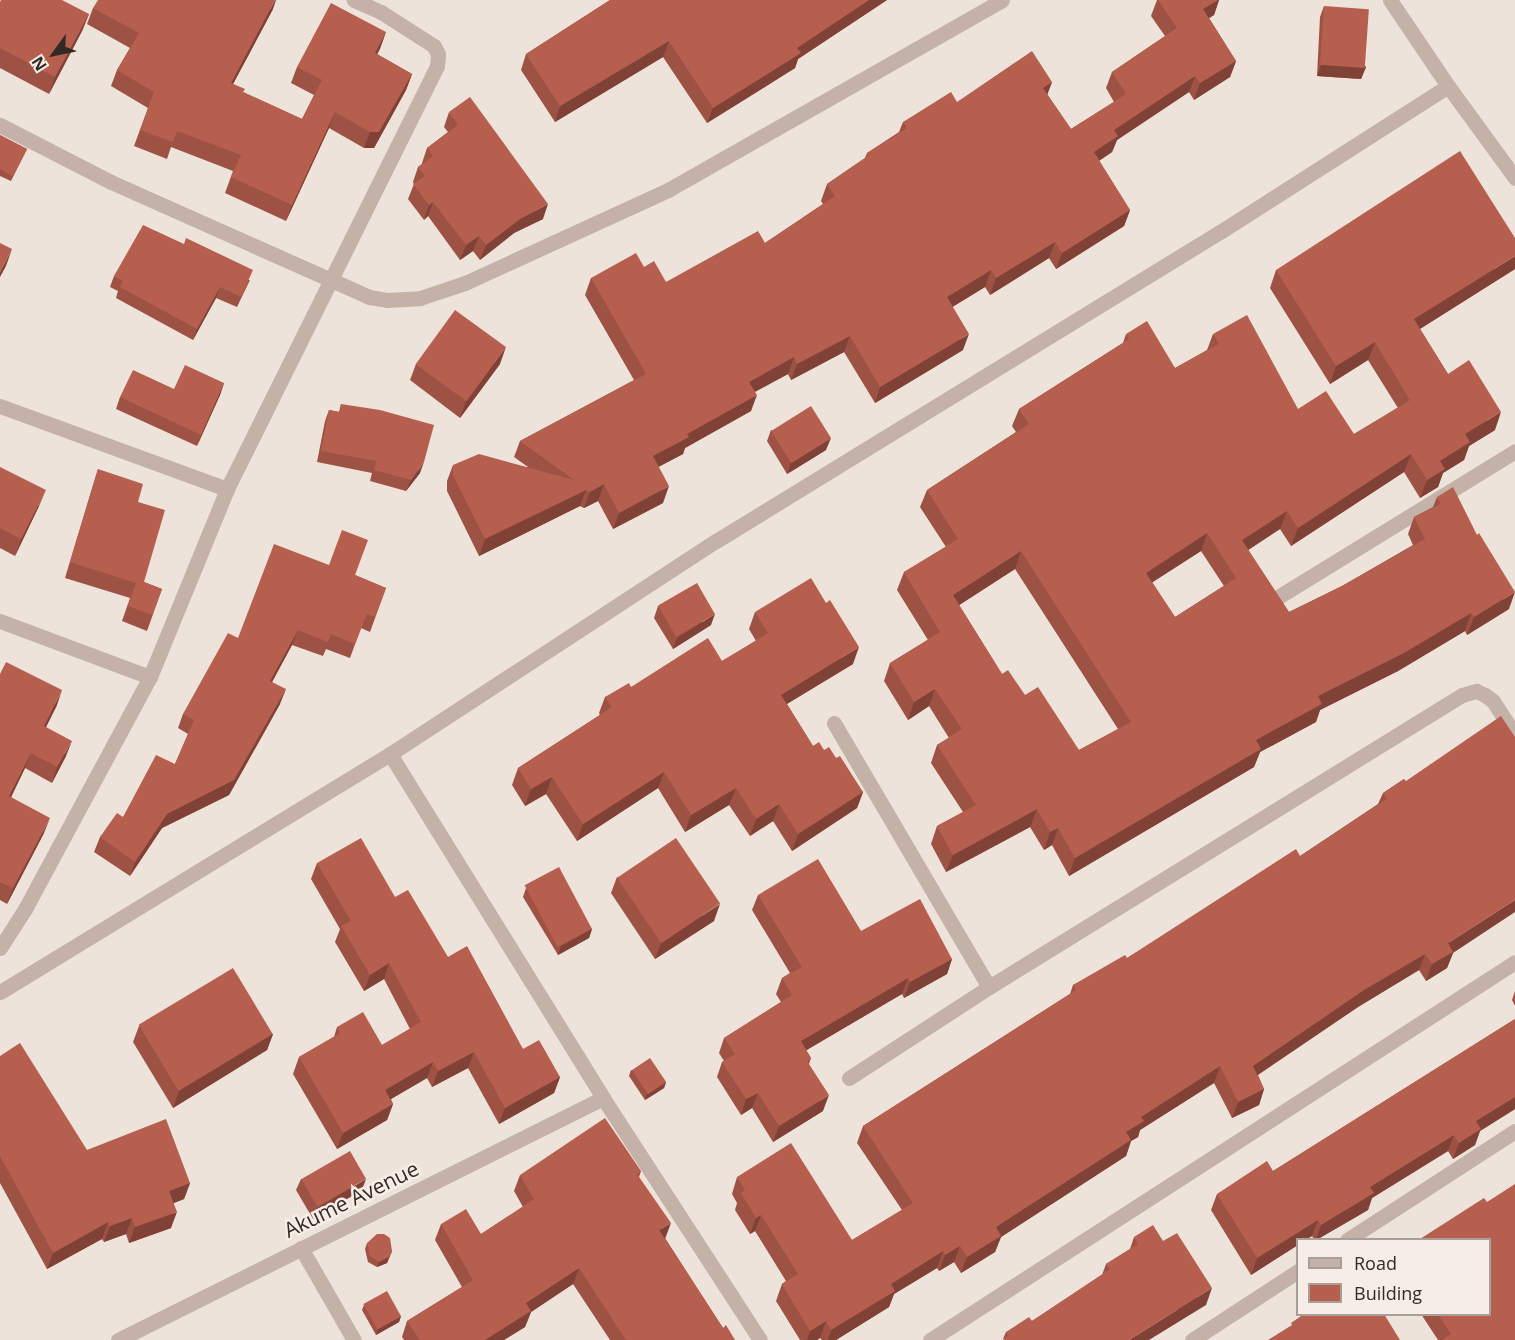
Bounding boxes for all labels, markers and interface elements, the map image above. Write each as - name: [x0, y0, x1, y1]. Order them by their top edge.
- north arrow: [24, 24, 84, 84]
- text: N: [26, 52, 52, 75]
- street label: Akume Avenue: [279, 1155, 423, 1243]
- legend: [1296, 1238, 1491, 1316]
- text: Road: [1354, 1251, 1397, 1275]
- text: Building: [1354, 1281, 1422, 1305]

